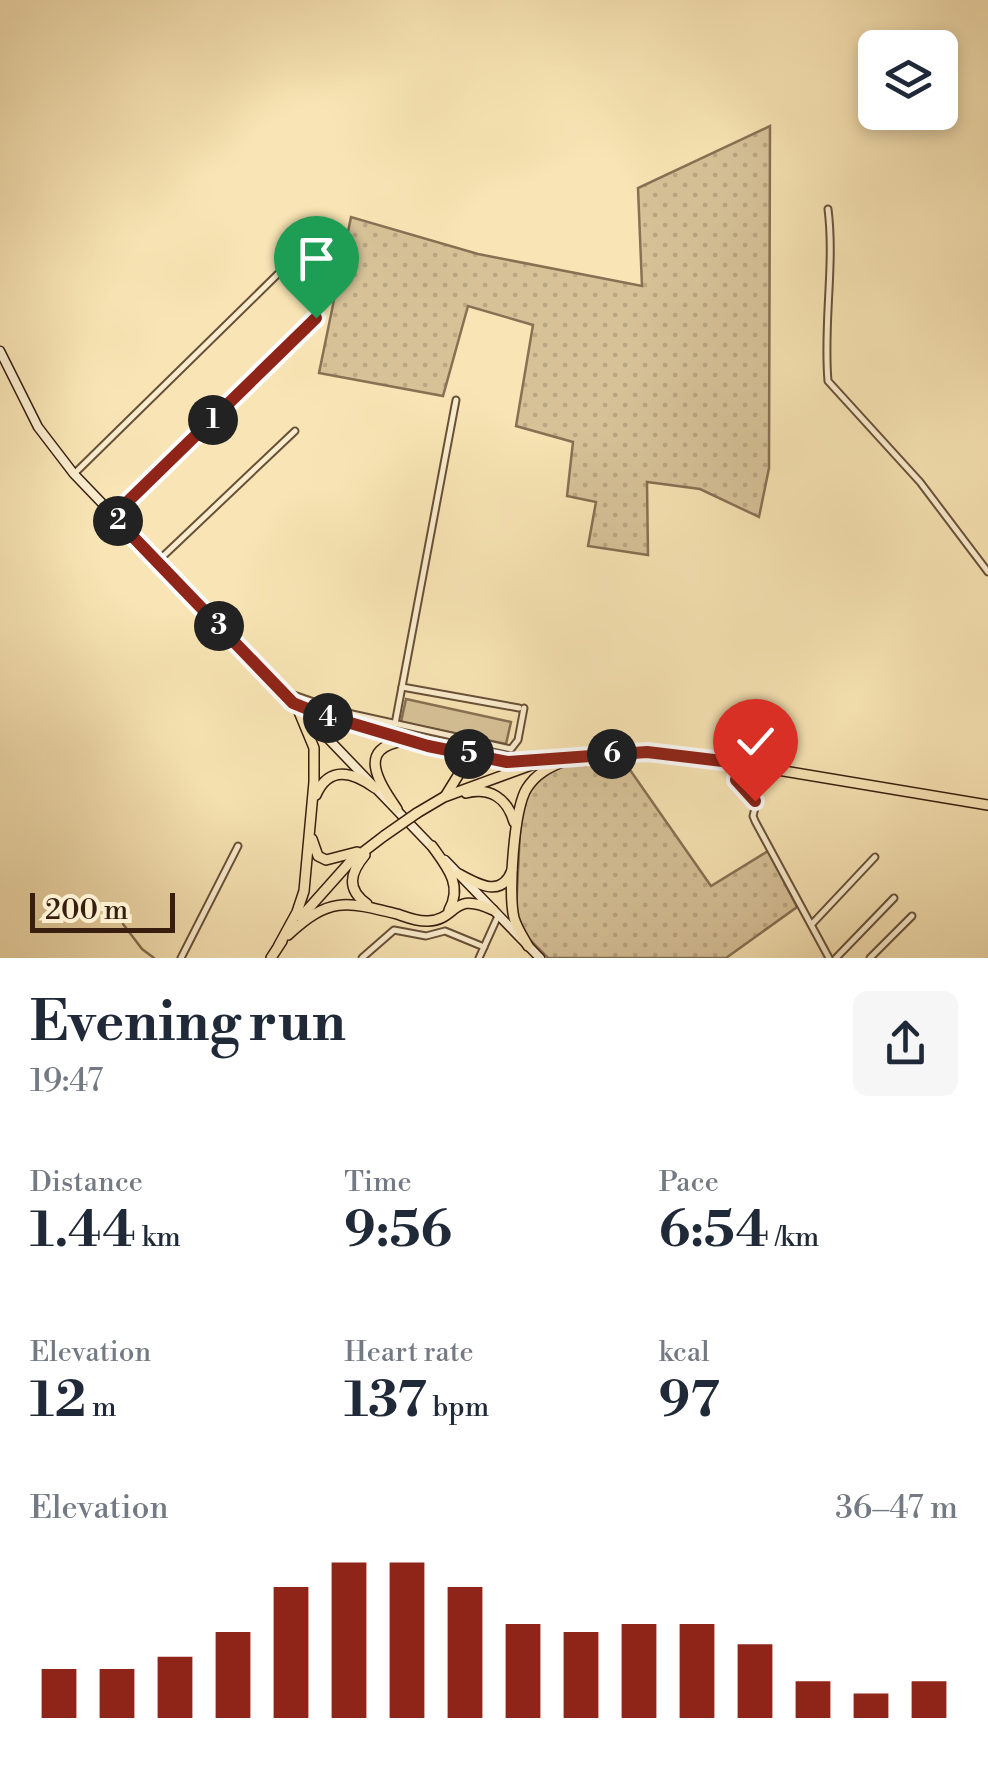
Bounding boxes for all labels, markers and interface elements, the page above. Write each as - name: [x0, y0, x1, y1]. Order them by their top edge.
- map controls: [858, 30, 958, 130]
- button: layers: [858, 30, 958, 130]
- pin: [274, 216, 359, 319]
- icon: arrive: [289, 231, 344, 286]
- pin: 1: [188, 395, 238, 445]
- text: 1: [206, 402, 220, 437]
- pin: 2: [93, 496, 143, 546]
- text: 2: [109, 503, 127, 538]
- pin: 3: [194, 601, 244, 651]
- text: 3: [211, 608, 227, 643]
- pin: 4: [303, 693, 353, 743]
- pin: [713, 699, 798, 802]
- text: 4: [319, 700, 337, 735]
- icon: check: [728, 714, 783, 769]
- pin: 5: [444, 729, 494, 779]
- pin: 6: [587, 729, 637, 779]
- text: 5: [460, 736, 478, 771]
- text: 6: [603, 736, 621, 771]
- scale bar: [30, 888, 175, 933]
- text: 200 m: [45, 893, 128, 928]
- text: Evening run: [30, 989, 346, 1058]
- button: share: [853, 991, 958, 1096]
- text: 19:47: [30, 1061, 103, 1101]
- text: Distance: [30, 1165, 143, 1200]
- text: Time: [344, 1165, 412, 1200]
- text: Pace: [659, 1165, 719, 1200]
- text: 1.44: [30, 1200, 136, 1262]
- text: 9:56: [344, 1200, 452, 1262]
- text: 6:54: [659, 1200, 769, 1262]
- text: km: [136, 1220, 181, 1255]
- text: /km: [769, 1220, 819, 1255]
- text: Elevation: [30, 1335, 151, 1370]
- text: Heart rate: [344, 1335, 474, 1370]
- text: kcal: [659, 1335, 709, 1370]
- text: 12: [30, 1370, 86, 1432]
- text: 137: [344, 1370, 427, 1432]
- text: 97: [659, 1370, 720, 1432]
- text: m: [86, 1390, 117, 1425]
- text: bpm: [427, 1390, 489, 1425]
- text: Elevation: [30, 1488, 169, 1528]
- text: 36–47 m: [835, 1488, 958, 1528]

